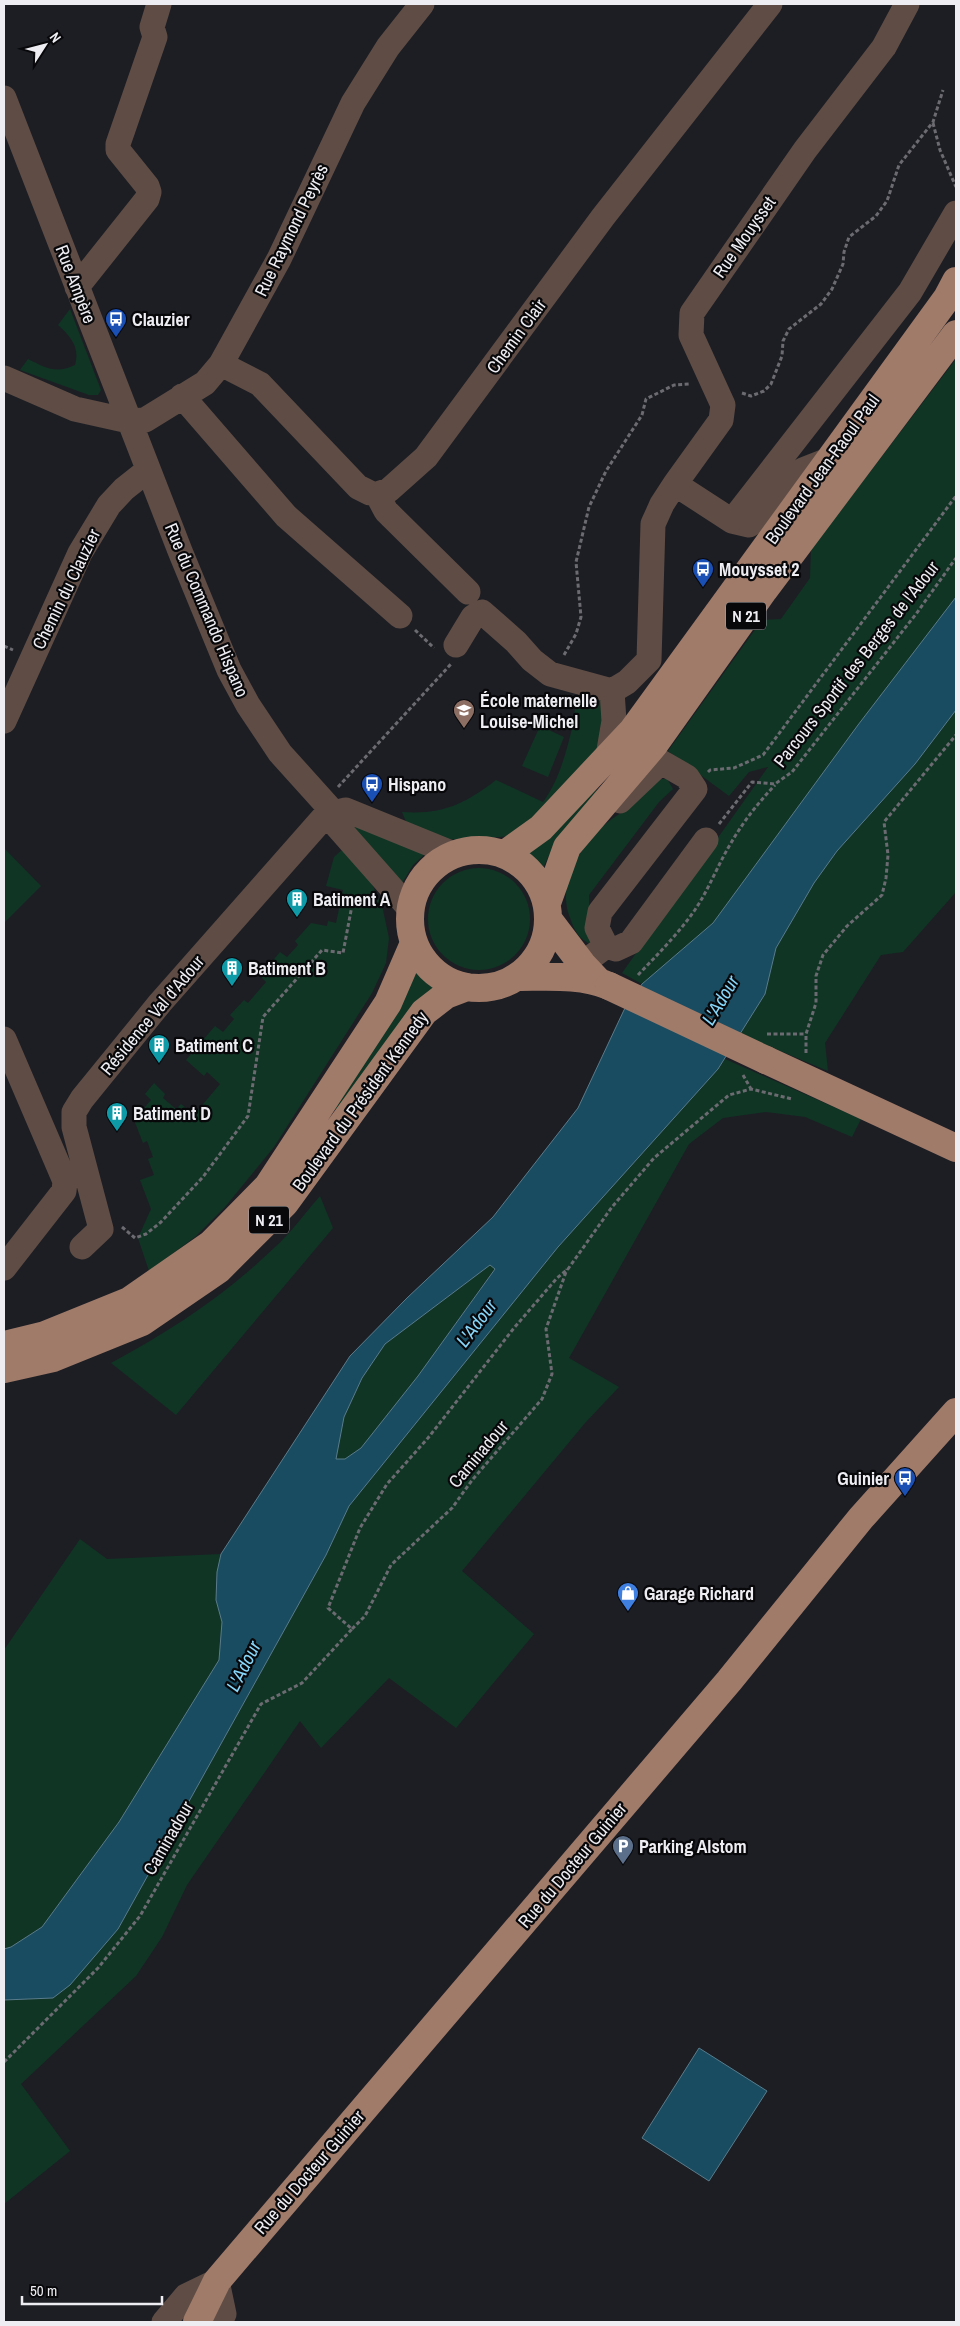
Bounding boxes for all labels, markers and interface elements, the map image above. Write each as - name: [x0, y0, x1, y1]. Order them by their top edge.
- north arrow: [20, 20, 70, 70]
- text: N: [46, 29, 65, 46]
- street label: Rue Raymond Peyrès: [248, 160, 334, 300]
- street label: Rue Mouysset: [707, 191, 781, 283]
- street label: Rue Ampère: [50, 241, 102, 327]
- street label: Chemin Clair: [480, 293, 552, 379]
- bus stop icon: Clauzier: [104, 307, 128, 338]
- place label: Clauzier: [132, 307, 190, 332]
- street label: Boulevard Jean-Raoul Paul: [759, 389, 885, 549]
- street label: Rue du Commando Hispano: [159, 519, 255, 701]
- street label: Chemin du Clauzier: [26, 524, 106, 653]
- street label: Parcours Sportif des Berges de l'Adour: [767, 556, 945, 772]
- bus stop icon: Mouysset 2: [691, 557, 715, 588]
- place label: Mouysset 2: [719, 557, 799, 582]
- road number: N 21: [726, 602, 766, 630]
- place label: École maternelle Louise-Michel: [480, 688, 597, 734]
- school or university icon: École maternelle Louise-Michel: [452, 698, 476, 729]
- bus stop icon: Hispano: [360, 772, 384, 803]
- place label: Hispano: [388, 772, 446, 797]
- building icon: Batiment A: [285, 887, 309, 918]
- place label: Batiment A: [313, 887, 391, 912]
- street label: Résidence Val d'Adour: [94, 950, 210, 1080]
- building icon: Batiment B: [220, 956, 244, 987]
- place label: Batiment B: [248, 956, 326, 981]
- water label: L'Adour: [695, 970, 745, 1030]
- street label: Boulevard du Président Kennedy: [286, 1006, 434, 1196]
- building icon: Batiment C: [147, 1033, 171, 1064]
- place label: Batiment C: [175, 1033, 253, 1058]
- building icon: Batiment D: [105, 1101, 129, 1132]
- place label: Batiment D: [133, 1101, 211, 1126]
- road number: N 21: [249, 1206, 289, 1234]
- water label: L'Adour: [450, 1293, 503, 1352]
- street label: Caminadour: [442, 1415, 514, 1493]
- place label: Guinier: [837, 1466, 889, 1491]
- bus stop icon: Guinier: [893, 1466, 917, 1497]
- shop icon: Garage Richard: [616, 1581, 640, 1612]
- place label: Garage Richard: [644, 1581, 754, 1606]
- water label: L'Adour: [219, 1636, 267, 1696]
- street label: Caminadour: [137, 1797, 199, 1879]
- street label: Rue du Docteur Guinier: [512, 1797, 632, 1933]
- parking icon: Parking Alstom: [611, 1834, 635, 1865]
- place label: Parking Alstom: [639, 1834, 747, 1859]
- street label: Rue du Docteur Guinier: [248, 2105, 370, 2239]
- scale bar: [22, 2274, 162, 2306]
- text: 50 m: [30, 2280, 57, 2301]

